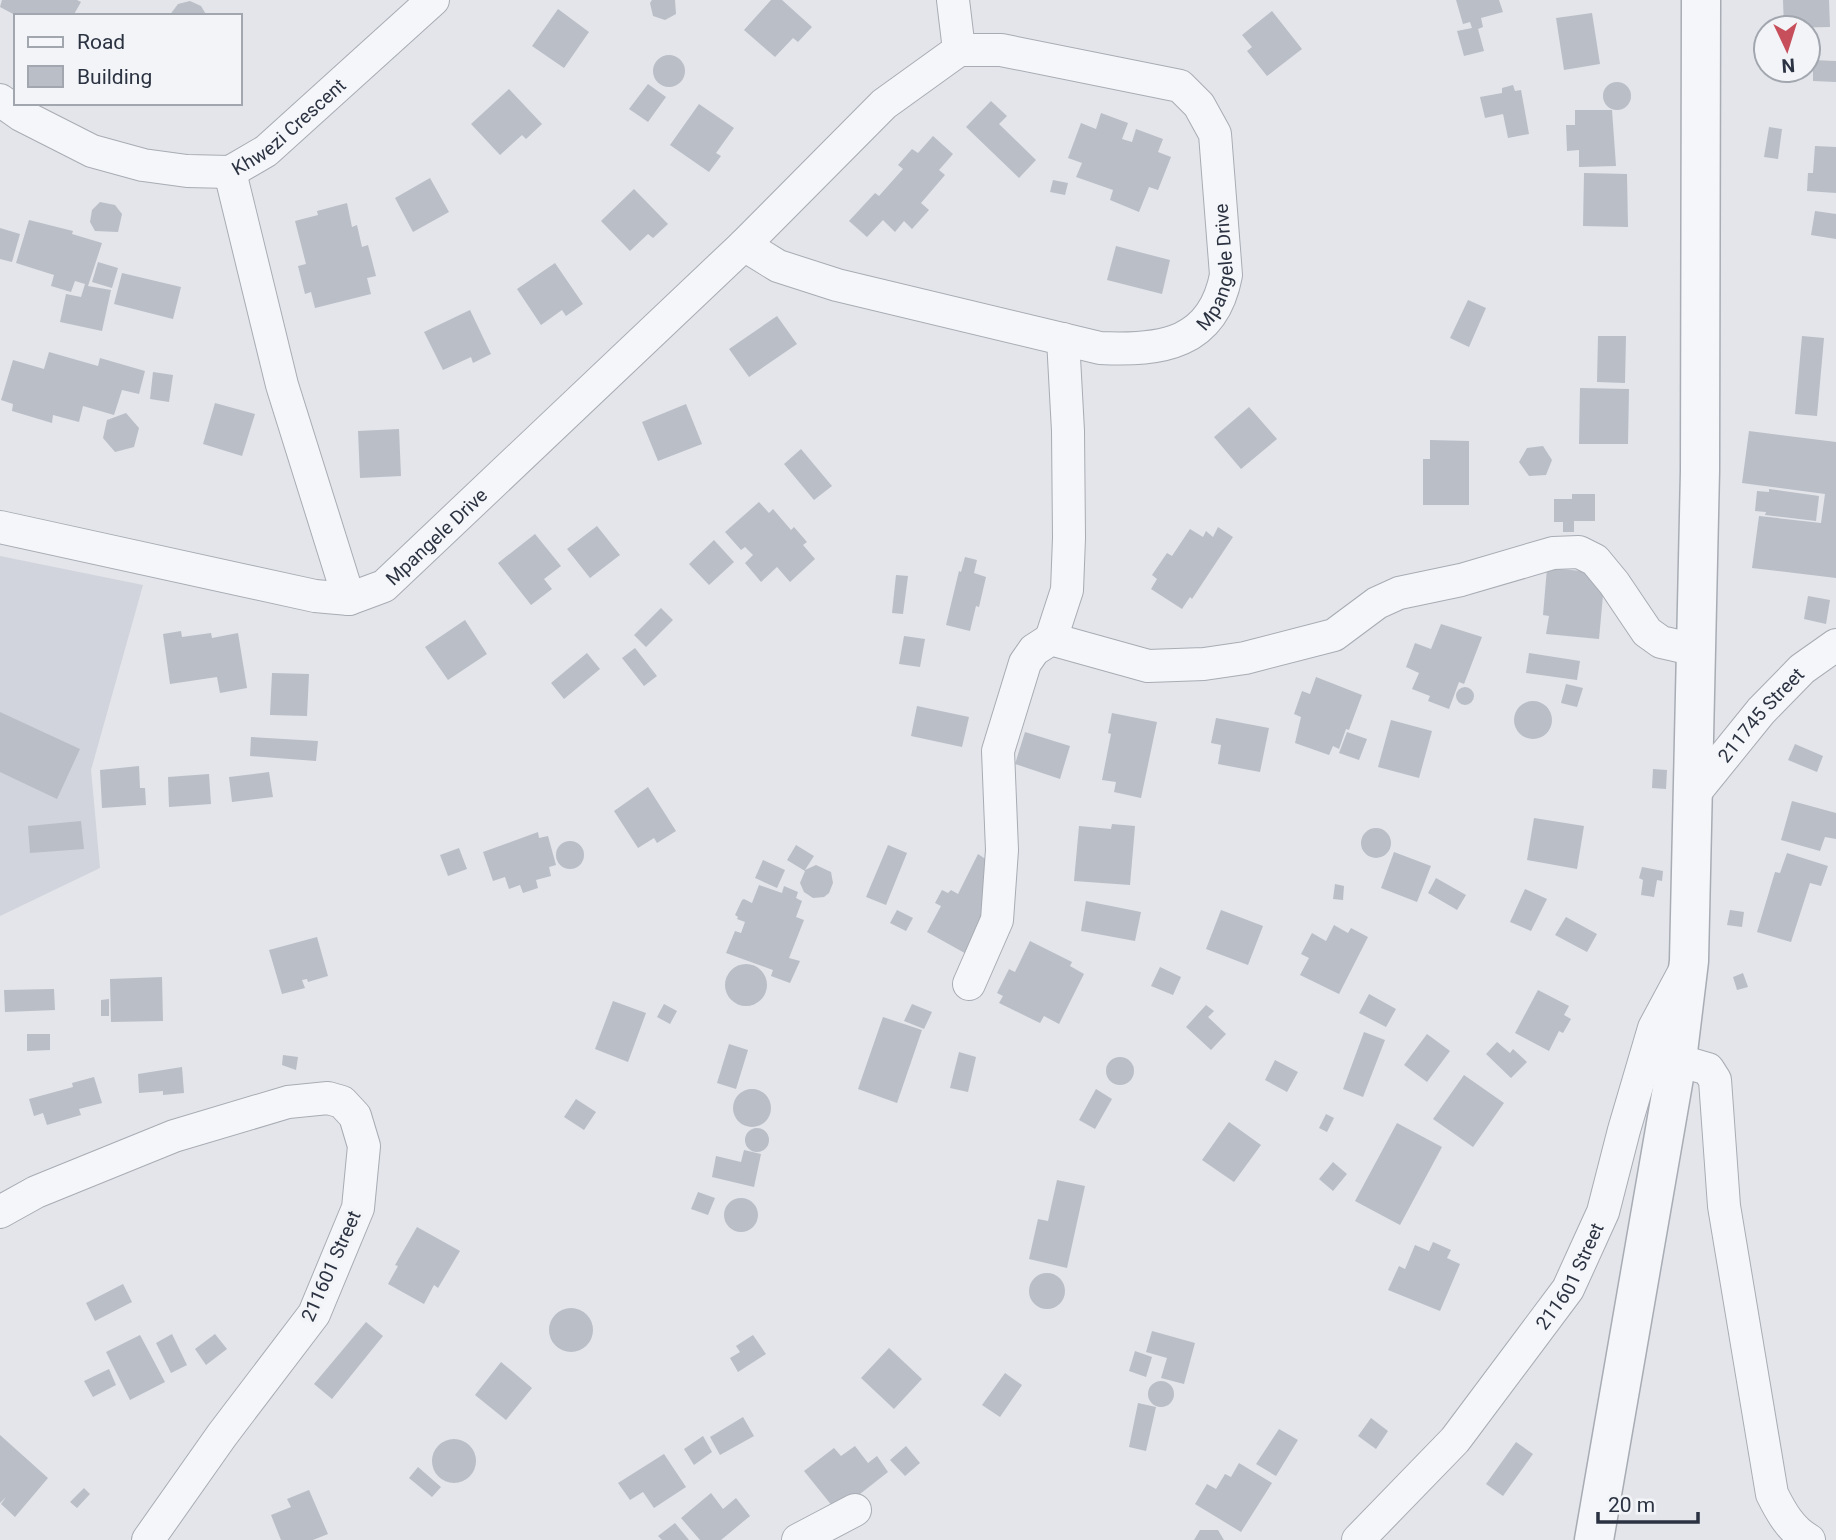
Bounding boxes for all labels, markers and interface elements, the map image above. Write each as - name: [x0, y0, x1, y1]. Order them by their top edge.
- legend: [14, 14, 242, 105]
- north arrow: [1752, 14, 1822, 84]
- text: Road: [77, 30, 125, 54]
- text: N: [1781, 54, 1796, 77]
- text: Building: [77, 65, 152, 89]
- street label: Khwezi Crescent: [228, 73, 350, 180]
- street label: Mpangele Drive: [1191, 203, 1238, 335]
- street label: Mpangele Drive: [381, 483, 492, 590]
- street label: 211745 Street: [1713, 663, 1809, 767]
- street label: 211601 Street: [296, 1207, 366, 1325]
- street label: 211601 Street: [1530, 1219, 1608, 1334]
- scale bar: [1598, 1480, 1698, 1524]
- text: 20 m: [1608, 1493, 1655, 1517]

